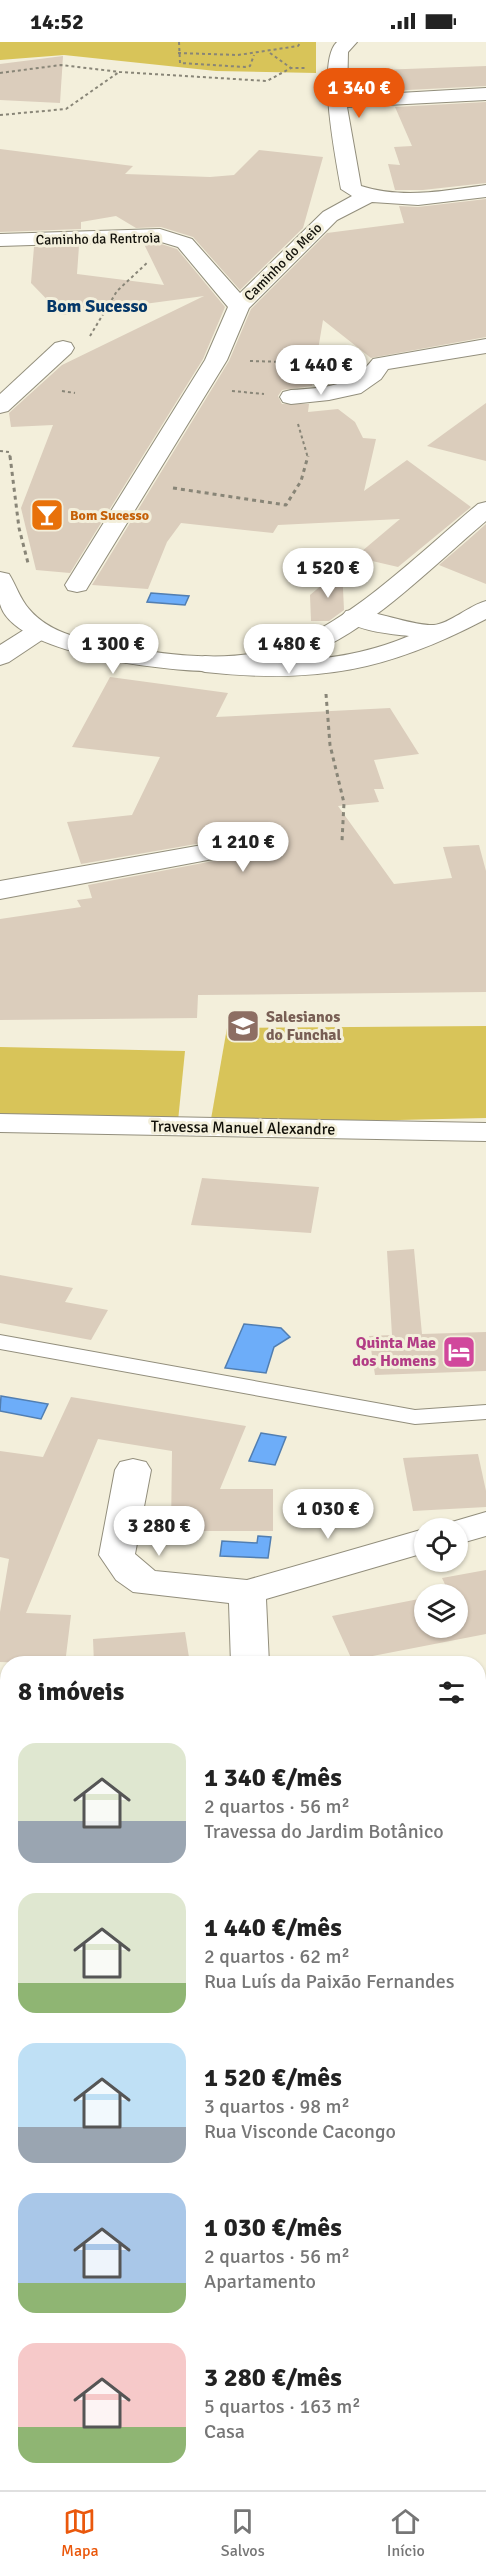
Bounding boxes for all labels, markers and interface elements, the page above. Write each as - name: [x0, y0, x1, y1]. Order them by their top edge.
- text: 14:52: [30, 8, 84, 35]
- pin: 1 340 €: [304, 68, 414, 119]
- text: 1 340 €: [328, 75, 390, 100]
- street label: Caminho do Meio: [241, 220, 325, 304]
- street label: Caminho da Rentroia: [36, 229, 160, 249]
- district label: Bom Sucesso: [46, 295, 148, 317]
- pin: 1 440 €: [266, 345, 376, 396]
- text: 1 440 €: [290, 352, 352, 377]
- bar icon: Bom Sucesso: [29, 497, 65, 533]
- place label: Bom Sucesso: [70, 507, 149, 524]
- pin: 1 520 €: [273, 548, 383, 599]
- text: 1 520 €: [297, 555, 359, 580]
- pin: 1 300 €: [58, 624, 168, 675]
- pin: 1 480 €: [234, 624, 344, 675]
- text: 1 300 €: [82, 631, 144, 656]
- text: 1 480 €: [258, 631, 320, 656]
- pin: 1 210 €: [188, 822, 298, 873]
- text: 1 210 €: [212, 829, 274, 854]
- place label: Salesianos do Funchal: [266, 1007, 342, 1045]
- school or university icon: Salesianos do Funchal: [225, 1008, 261, 1044]
- street label: Travessa Manuel Alexandre: [151, 1116, 335, 1140]
- place label: Quinta Mae dos Homens: [352, 1333, 436, 1371]
- hotel icon: Quinta Mae dos Homens: [441, 1334, 477, 1370]
- pin: 1 030 €: [273, 1489, 383, 1540]
- text: 1 030 €: [297, 1496, 359, 1521]
- pin: 3 280 €: [104, 1506, 214, 1557]
- text: 3 280 €: [128, 1513, 190, 1538]
- map controls: [414, 1518, 468, 1638]
- button: locate: [414, 1518, 468, 1572]
- button: layers: [414, 1584, 468, 1638]
- text: 8 imóveis: [18, 1676, 124, 1708]
- icon: filters: [435, 1676, 468, 1709]
- text: 1 340 €/mês: [204, 1762, 342, 1794]
- icon: home: [66, 1767, 138, 1839]
- text: 2 quartos · 56 m²: [204, 1794, 350, 1819]
- text: Travessa do Jardim Botânico: [204, 1819, 444, 1844]
- text: 1 440 €/mês: [204, 1912, 342, 1944]
- icon: home: [66, 1917, 138, 1989]
- text: 2 quartos · 62 m²: [204, 1944, 350, 1969]
- text: Rua Luís da Paixão Fernandes: [204, 1969, 454, 1994]
- text: 1 520 €/mês: [204, 2062, 342, 2094]
- icon: home: [66, 2067, 138, 2139]
- text: 3 quartos · 98 m²: [204, 2094, 350, 2119]
- text: Rua Visconde Cacongo: [204, 2119, 396, 2144]
- text: 1 030 €/mês: [204, 2212, 342, 2244]
- icon: home: [66, 2217, 138, 2289]
- text: 2 quartos · 56 m²: [204, 2244, 350, 2269]
- text: Apartamento: [204, 2269, 316, 2294]
- text: 3 280 €/mês: [204, 2362, 342, 2394]
- icon: home: [66, 2367, 138, 2439]
- text: 5 quartos · 163 m²: [204, 2394, 361, 2419]
- text: Casa: [204, 2419, 245, 2444]
- tab: Mapa: [61, 2505, 99, 2561]
- tab: Salvos: [221, 2505, 265, 2561]
- tab: Início: [387, 2505, 425, 2561]

